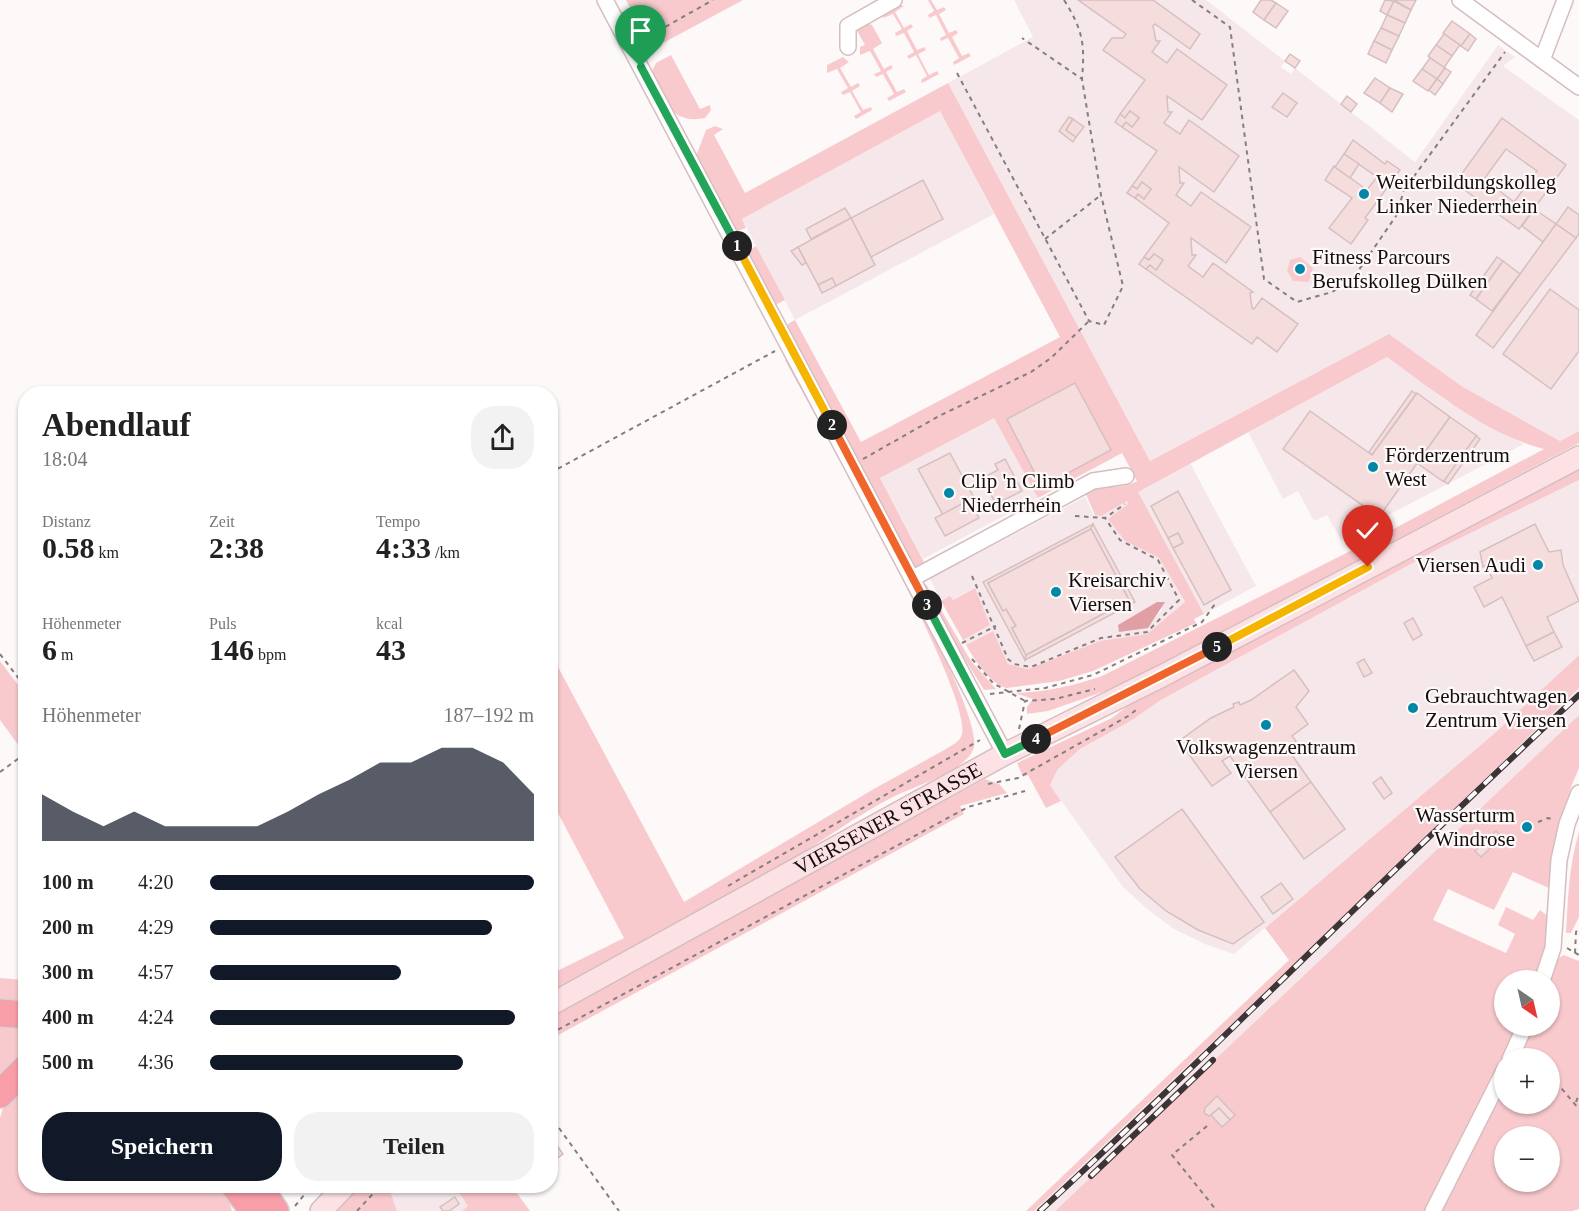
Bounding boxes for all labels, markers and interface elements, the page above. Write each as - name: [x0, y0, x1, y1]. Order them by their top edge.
- pin: [615, 5, 666, 67]
- icon: arrive: [624, 14, 657, 47]
- place label: Weiterbildungskolleg Linker Niederrhein: [1376, 170, 1557, 218]
- marker: Weiterbildungskolleg Linker Niederrhein: [1357, 187, 1371, 201]
- pin: 1: [722, 231, 752, 261]
- text: 1: [733, 237, 741, 254]
- place label: Fitness Parcours Berufskolleg Dülken: [1312, 245, 1488, 293]
- marker: Fitness Parcours Berufskolleg Dülken: [1293, 262, 1307, 276]
- button: share: [471, 406, 534, 469]
- text: Abendlauf: [42, 407, 191, 443]
- pin: 2: [817, 410, 847, 440]
- text: 2: [828, 416, 836, 433]
- place label: Förderzentrum West: [1385, 443, 1510, 491]
- text: 18:04: [42, 448, 88, 470]
- marker: Förderzentrum West: [1366, 460, 1380, 474]
- place label: Clip 'n Climb Niederrhein: [961, 469, 1074, 517]
- marker: Clip 'n Climb Niederrhein: [942, 486, 956, 500]
- pin: [1342, 505, 1393, 567]
- text: Distanz: [42, 513, 91, 530]
- text: Zeit: [209, 513, 235, 530]
- text: Tempo: [376, 513, 420, 530]
- icon: check: [1351, 514, 1384, 547]
- text: 0.58: [42, 531, 95, 564]
- text: 2:38: [209, 531, 264, 564]
- text: 4:33: [376, 531, 431, 564]
- text: km: [95, 544, 119, 561]
- text: /km: [431, 544, 460, 561]
- place label: Viersen Audi: [1416, 553, 1526, 577]
- marker: Viersen Audi: [1531, 558, 1545, 572]
- place label: Kreisarchiv Viersen: [1068, 568, 1166, 616]
- marker: Kreisarchiv Viersen: [1049, 585, 1063, 599]
- pin: 3: [912, 590, 942, 620]
- text: 3: [923, 596, 931, 613]
- text: Höhenmeter: [42, 615, 121, 632]
- text: Puls: [209, 615, 237, 632]
- text: kcal: [376, 615, 403, 632]
- pin: 5: [1202, 632, 1232, 662]
- text: 6: [42, 633, 57, 666]
- text: 146: [209, 633, 254, 666]
- text: 43: [376, 633, 406, 666]
- text: 5: [1213, 638, 1221, 655]
- text: m: [57, 646, 73, 663]
- text: bpm: [254, 646, 286, 663]
- place label: Gebrauchtwagen Zentrum Viersen: [1425, 684, 1568, 732]
- marker: Gebrauchtwagen Zentrum Viersen: [1406, 701, 1420, 715]
- text: Höhenmeter: [42, 704, 141, 726]
- text: 187–192 m: [443, 704, 534, 726]
- marker: Volkswagenzentraum Viersen: [1259, 718, 1273, 732]
- pin: 4: [1021, 724, 1051, 754]
- text: 4: [1032, 730, 1040, 747]
- place label: Volkswagenzentraum Viersen: [1176, 735, 1356, 783]
- street label: VIERSENER STRASSE: [790, 757, 986, 880]
- place label: Wasserturm Windrose: [1415, 803, 1515, 851]
- marker: Wasserturm Windrose: [1520, 820, 1534, 834]
- text: 100 m: [42, 871, 94, 893]
- text: 4:20: [138, 871, 174, 893]
- text: 200 m: [42, 916, 94, 938]
- text: 4:29: [138, 916, 174, 938]
- text: 300 m: [42, 961, 94, 983]
- text: 4:57: [138, 961, 174, 983]
- north arrow: [1494, 970, 1560, 1036]
- map controls: [1494, 970, 1560, 1192]
- text: 400 m: [42, 1006, 94, 1028]
- text: 4:24: [138, 1006, 174, 1028]
- button: +: [1494, 1048, 1560, 1114]
- text: 500 m: [42, 1051, 94, 1073]
- text: 4:36: [138, 1051, 174, 1073]
- button: Speichern: [42, 1112, 282, 1181]
- button: Teilen: [294, 1112, 534, 1181]
- button: −: [1494, 1126, 1560, 1192]

